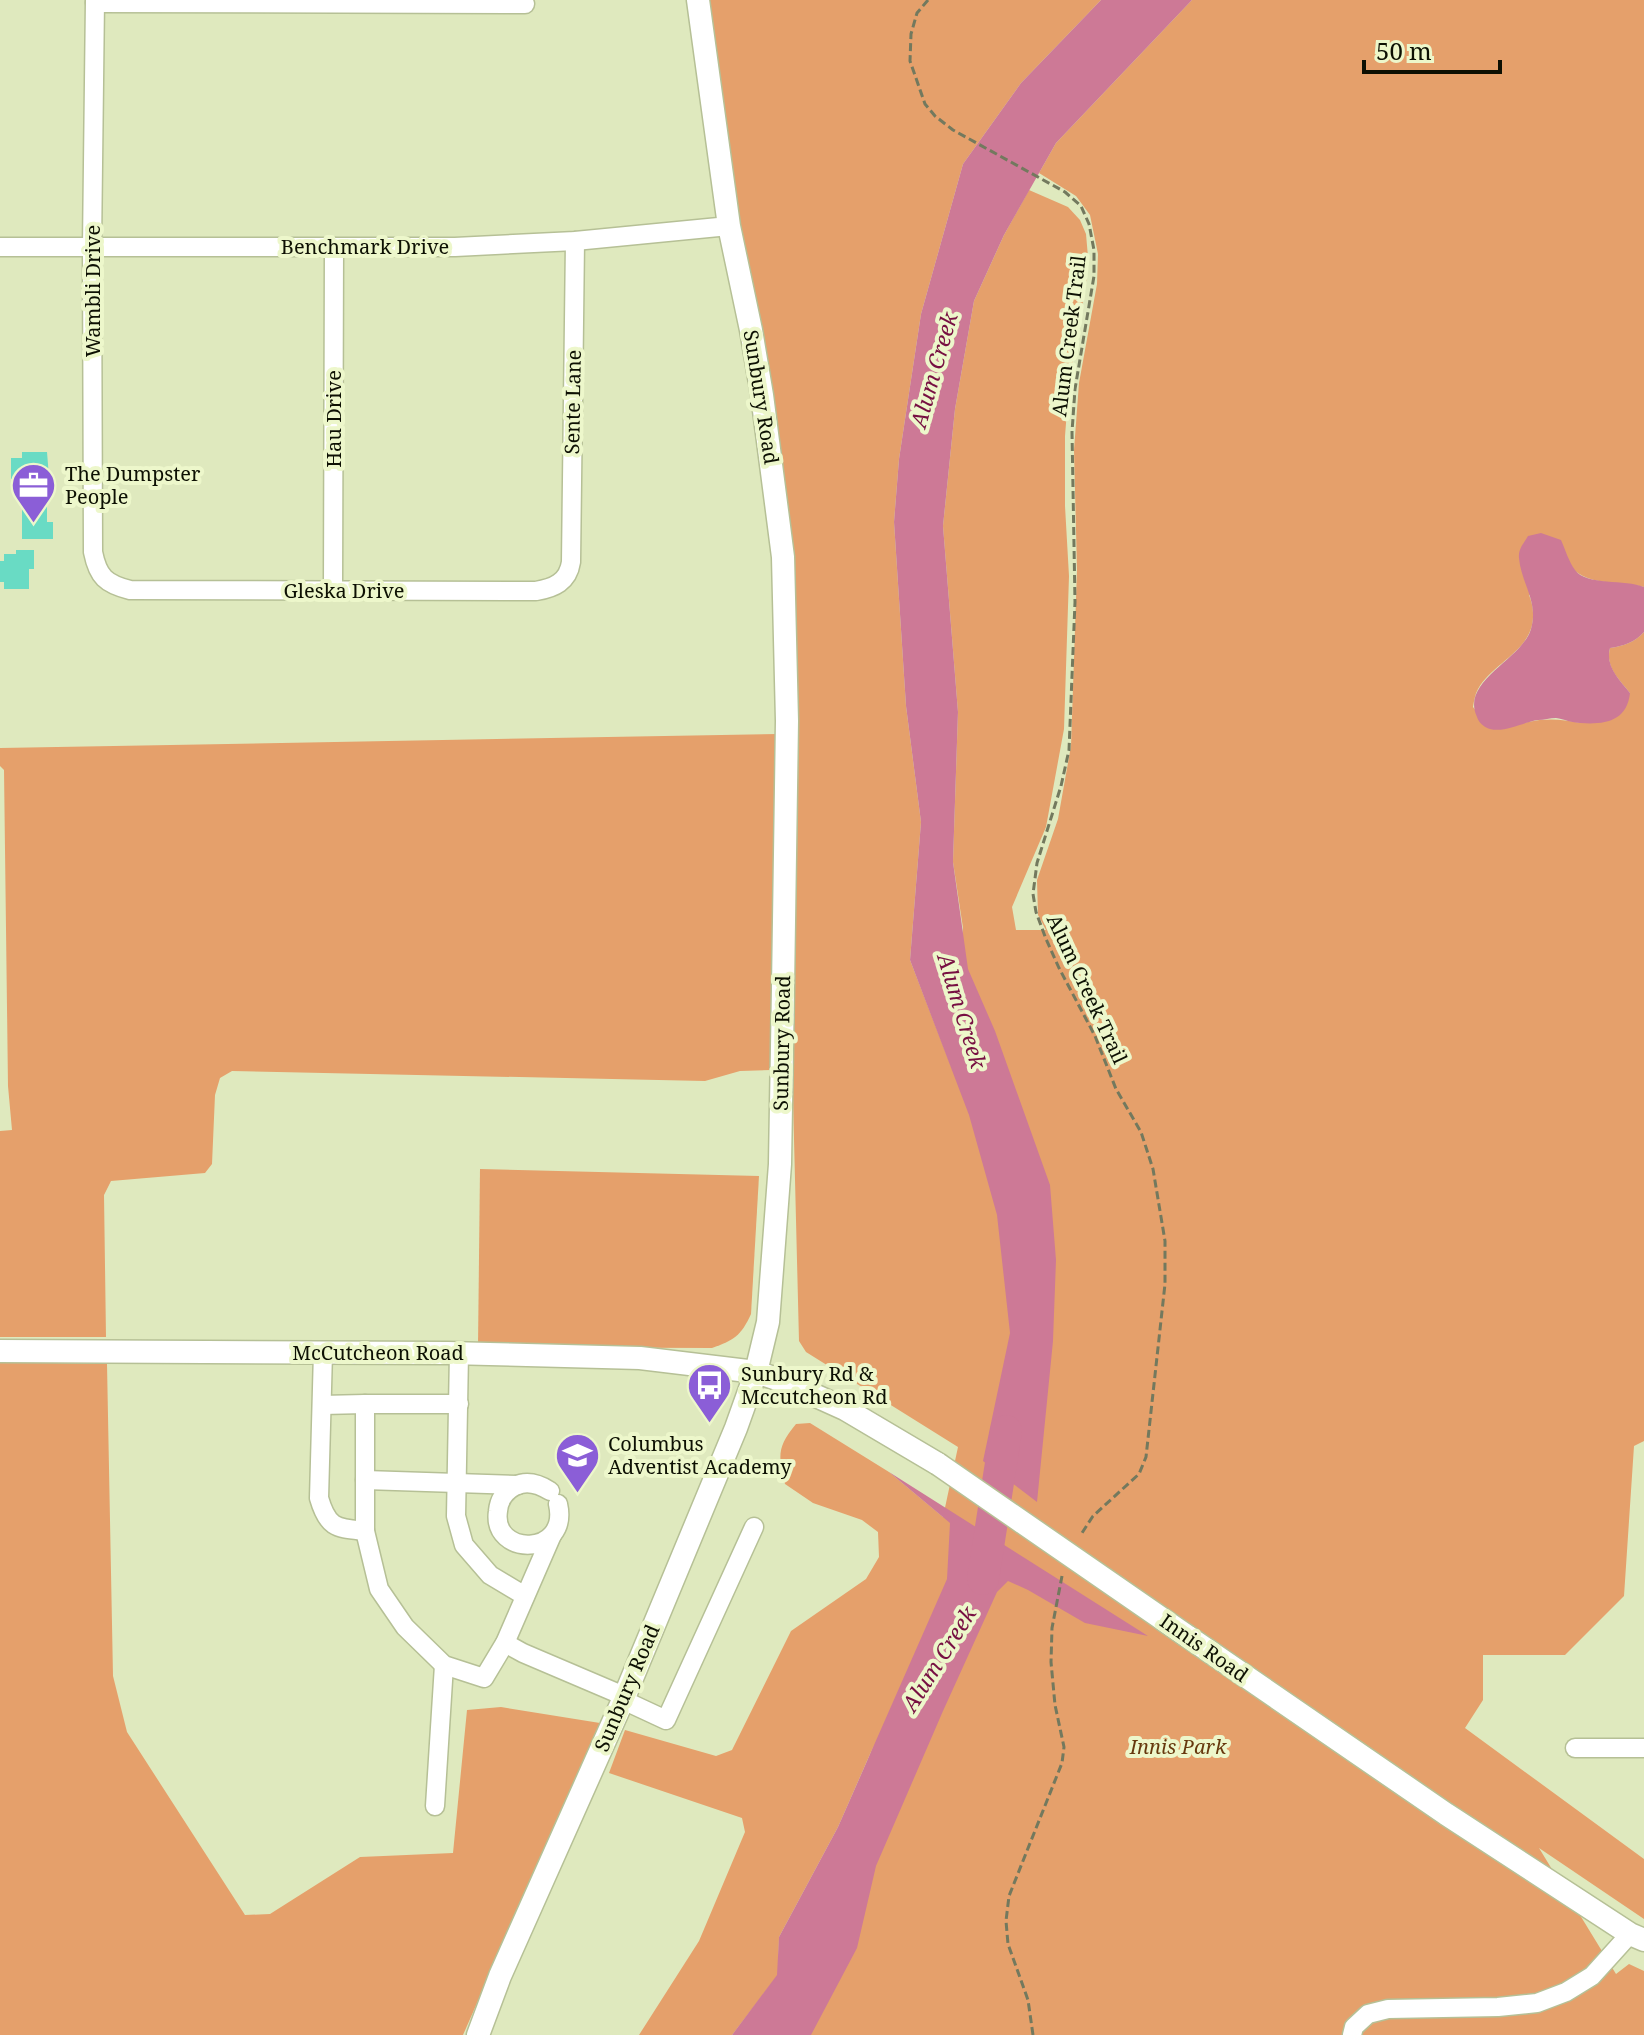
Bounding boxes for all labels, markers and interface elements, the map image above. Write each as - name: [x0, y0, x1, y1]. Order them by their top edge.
- scale bar: [1364, 24, 1500, 74]
- text: 50 m: [1376, 34, 1432, 67]
- street label: Wambli Drive: [79, 225, 106, 357]
- street label: Benchmark Drive: [281, 233, 449, 260]
- street label: Alum Creek Trail: [1045, 254, 1092, 418]
- water label: Alum Creek: [902, 307, 964, 433]
- street label: Sunbury Road: [738, 328, 785, 466]
- street label: Sente Lane: [558, 349, 587, 455]
- street label: Hau Drive: [320, 370, 347, 468]
- place label: The Dumpster People: [65, 460, 201, 510]
- office icon: The Dumpster People: [10, 461, 58, 524]
- street label: Gleska Drive: [284, 577, 405, 604]
- street label: Alum Creek Trail: [1041, 910, 1134, 1068]
- water label: Alum Creek: [931, 948, 995, 1073]
- street label: Sunbury Road: [767, 975, 796, 1111]
- street label: McCutcheon Road: [292, 1339, 464, 1366]
- place label: Sunbury Rd & Mccutcheon Rd: [741, 1360, 887, 1410]
- bus stop icon: Sunbury Rd & Mccutcheon Rd: [686, 1361, 734, 1424]
- place label: Columbus Adventist Academy: [608, 1430, 792, 1480]
- school or university icon: Columbus Adventist Academy: [553, 1432, 601, 1495]
- water label: Alum Creek: [893, 1599, 983, 1718]
- street label: Innis Road: [1155, 1607, 1254, 1688]
- street label: Sunbury Road: [588, 1620, 665, 1755]
- park label: Innis Park: [1129, 1733, 1227, 1760]

